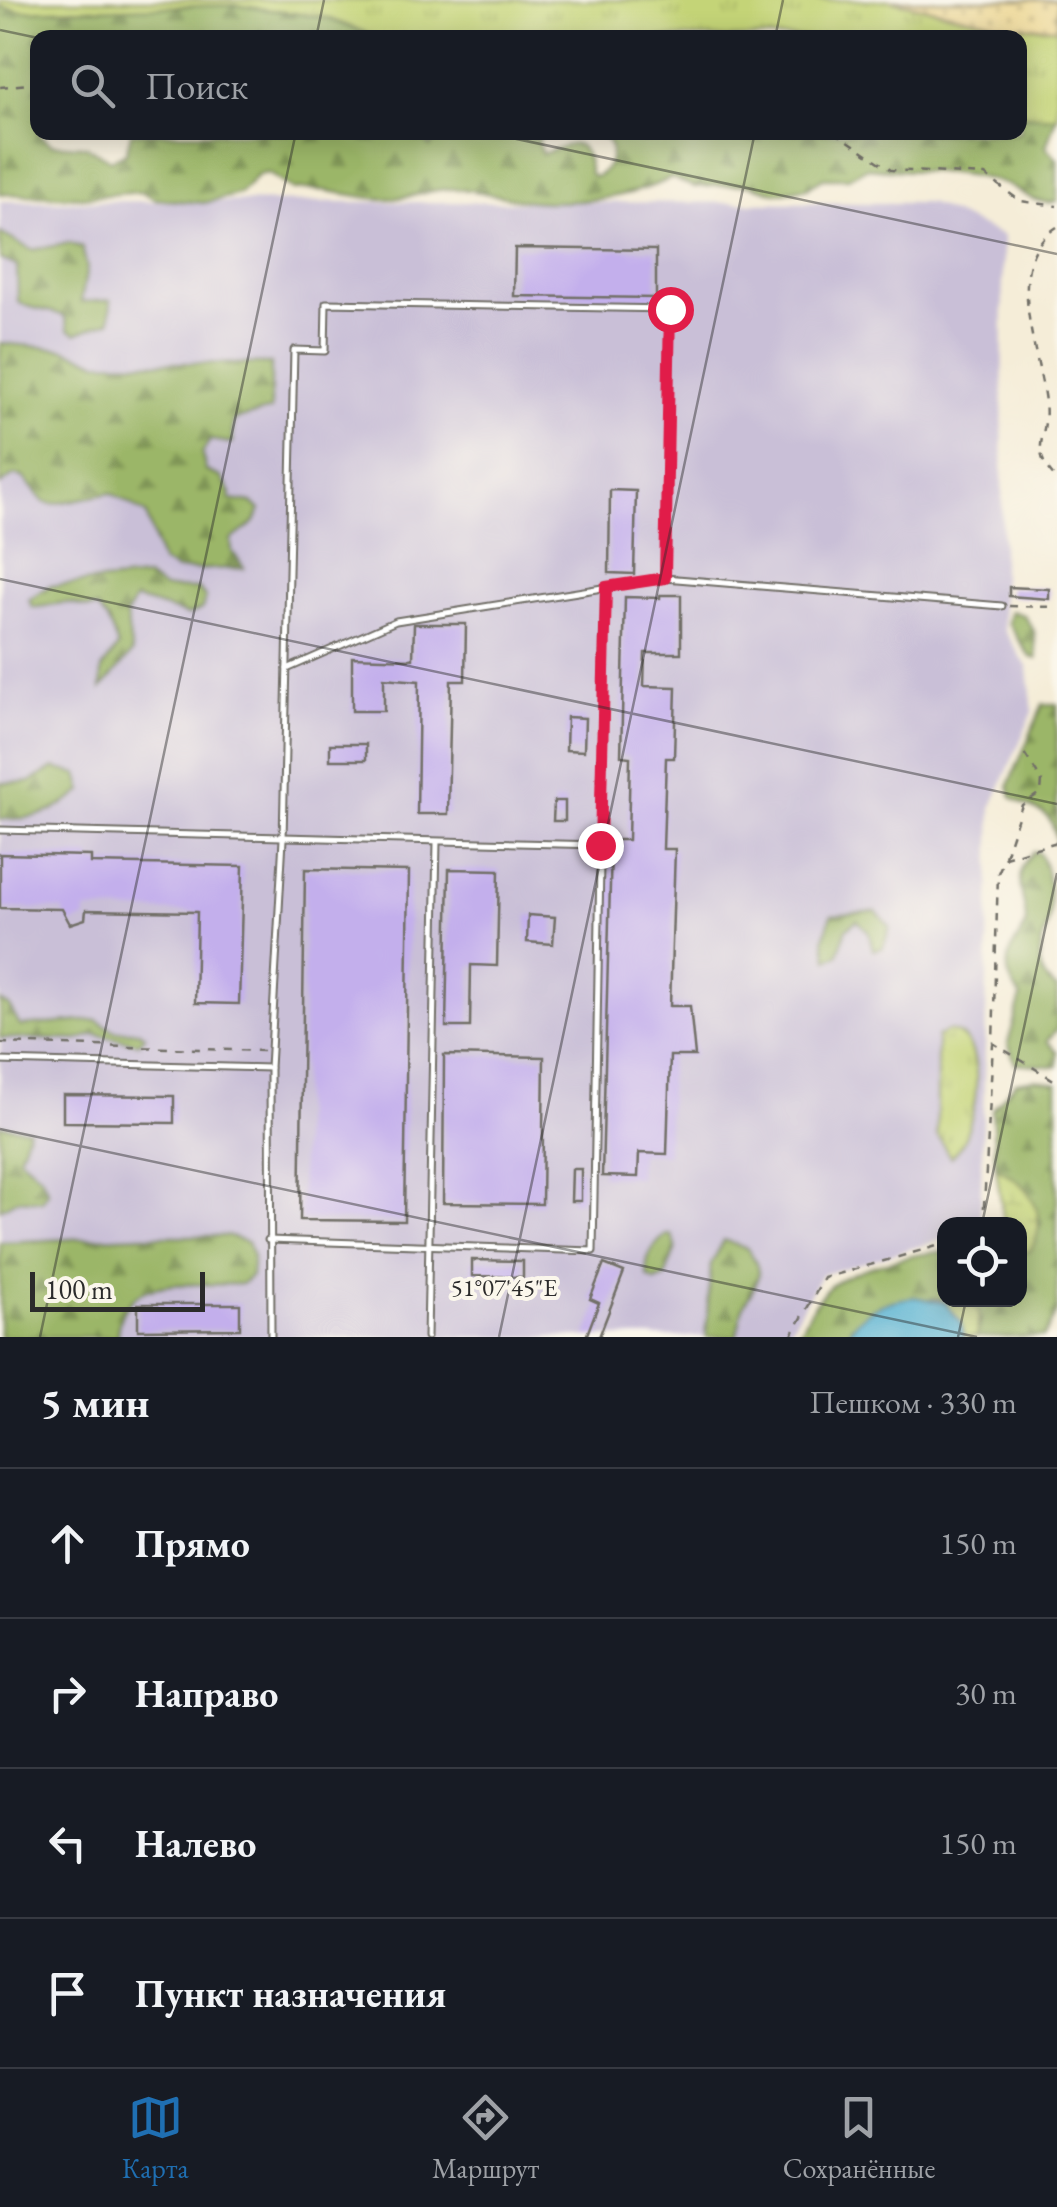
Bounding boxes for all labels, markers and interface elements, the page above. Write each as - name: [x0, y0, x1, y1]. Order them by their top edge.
- search box: [30, 30, 1027, 140]
- icon: search: [65, 58, 120, 113]
- text: Поиск: [145, 61, 248, 110]
- route start: [648, 287, 694, 333]
- route end: [578, 823, 624, 869]
- map controls: [937, 1217, 1027, 1307]
- button: locate: [937, 1217, 1027, 1307]
- scale bar: [30, 1267, 205, 1312]
- text: 100 m: [45, 1271, 113, 1307]
- text: 51°07'45"E: [451, 1271, 557, 1303]
- text: 5 мин: [40, 1375, 149, 1430]
- text: Пешком · 330 m: [809, 1381, 1017, 1423]
- icon: ahead: [40, 1516, 95, 1571]
- text: Прямо: [135, 1519, 250, 1568]
- text: 150 m: [940, 1522, 1017, 1564]
- icon: right: [40, 1666, 95, 1721]
- text: Направо: [135, 1669, 278, 1718]
- text: 30 m: [955, 1672, 1017, 1714]
- icon: left: [40, 1816, 95, 1871]
- text: Налево: [135, 1819, 256, 1868]
- text: 150 m: [940, 1822, 1017, 1864]
- icon: arrive: [40, 1966, 95, 2021]
- text: Пункт назначения: [135, 1969, 446, 2018]
- tab: Карта: [122, 2090, 189, 2186]
- tab: Маршрут: [432, 2090, 539, 2186]
- tab: Сохранённые: [783, 2090, 935, 2186]

